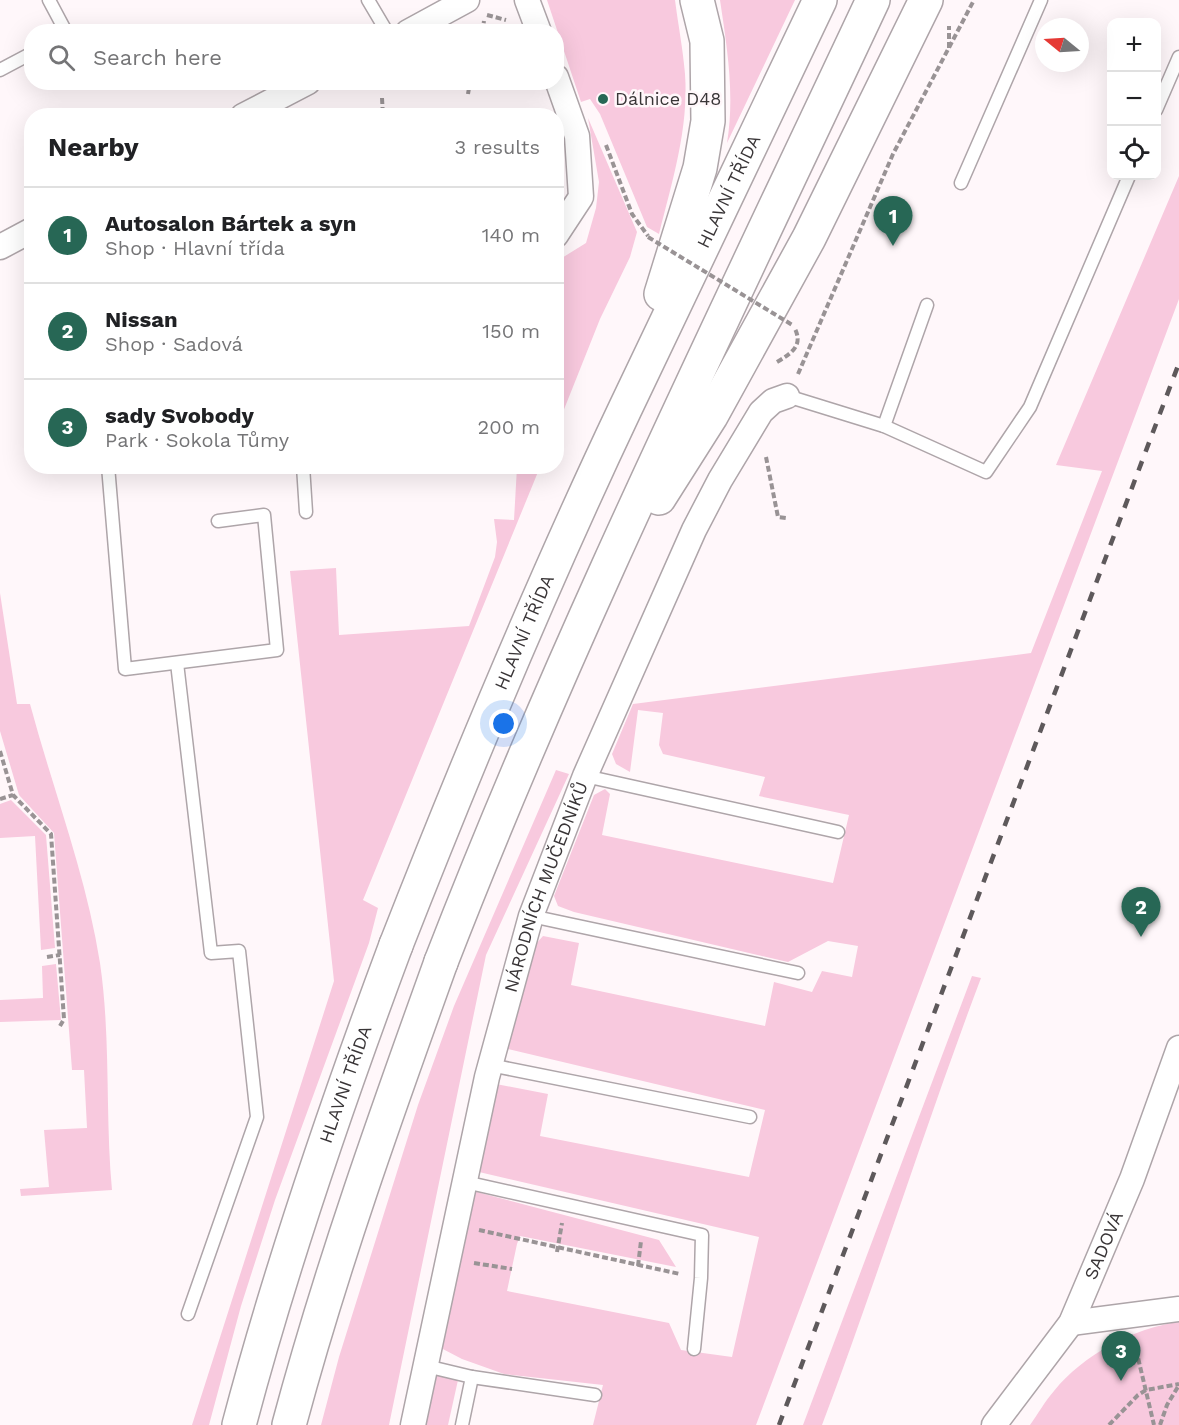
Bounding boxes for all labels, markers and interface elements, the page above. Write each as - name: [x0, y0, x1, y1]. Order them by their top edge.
- north arrow: [1035, 18, 1089, 72]
- map controls: [1107, 18, 1161, 180]
- button: +: [1107, 18, 1161, 72]
- search box: [24, 24, 564, 90]
- icon: search: [45, 41, 78, 74]
- text: Search here: [93, 45, 222, 70]
- button: −: [1107, 72, 1161, 126]
- place label: Dálnice D48: [615, 88, 721, 109]
- marker: Dálnice D48: [596, 92, 610, 106]
- button: locate: [1107, 126, 1161, 180]
- street label: HLAVNÍ TŘÍDA: [692, 131, 765, 251]
- text: Nearby: [48, 132, 139, 162]
- text: 3 results: [455, 135, 540, 159]
- pin: 1: [874, 196, 912, 246]
- text: Autosalon Bártek a syn: [105, 211, 356, 236]
- text: 1: [63, 223, 72, 247]
- text: 140 m: [482, 223, 540, 247]
- text: Shop · Hlavní třída: [105, 236, 285, 260]
- text: Nissan: [105, 307, 178, 332]
- text: 2: [62, 319, 73, 343]
- text: 150 m: [482, 319, 540, 343]
- text: Shop · Sadová: [105, 332, 243, 356]
- text: sady Svobody: [105, 403, 254, 428]
- text: 3: [62, 415, 73, 439]
- text: 200 m: [478, 415, 540, 439]
- text: Park · Sokola Tůmy: [105, 428, 289, 452]
- street label: HLAVNÍ TŘÍDA: [490, 571, 558, 693]
- your location: [489, 709, 518, 738]
- street label: NÁRODNÍCH MUČEDNÍKŮ: [500, 778, 592, 994]
- pin: 2: [1122, 888, 1160, 937]
- street label: HLAVNÍ TŘÍDA: [315, 1022, 376, 1146]
- street label: SADOVÁ: [1080, 1208, 1127, 1282]
- pin: 3: [1102, 1332, 1140, 1381]

